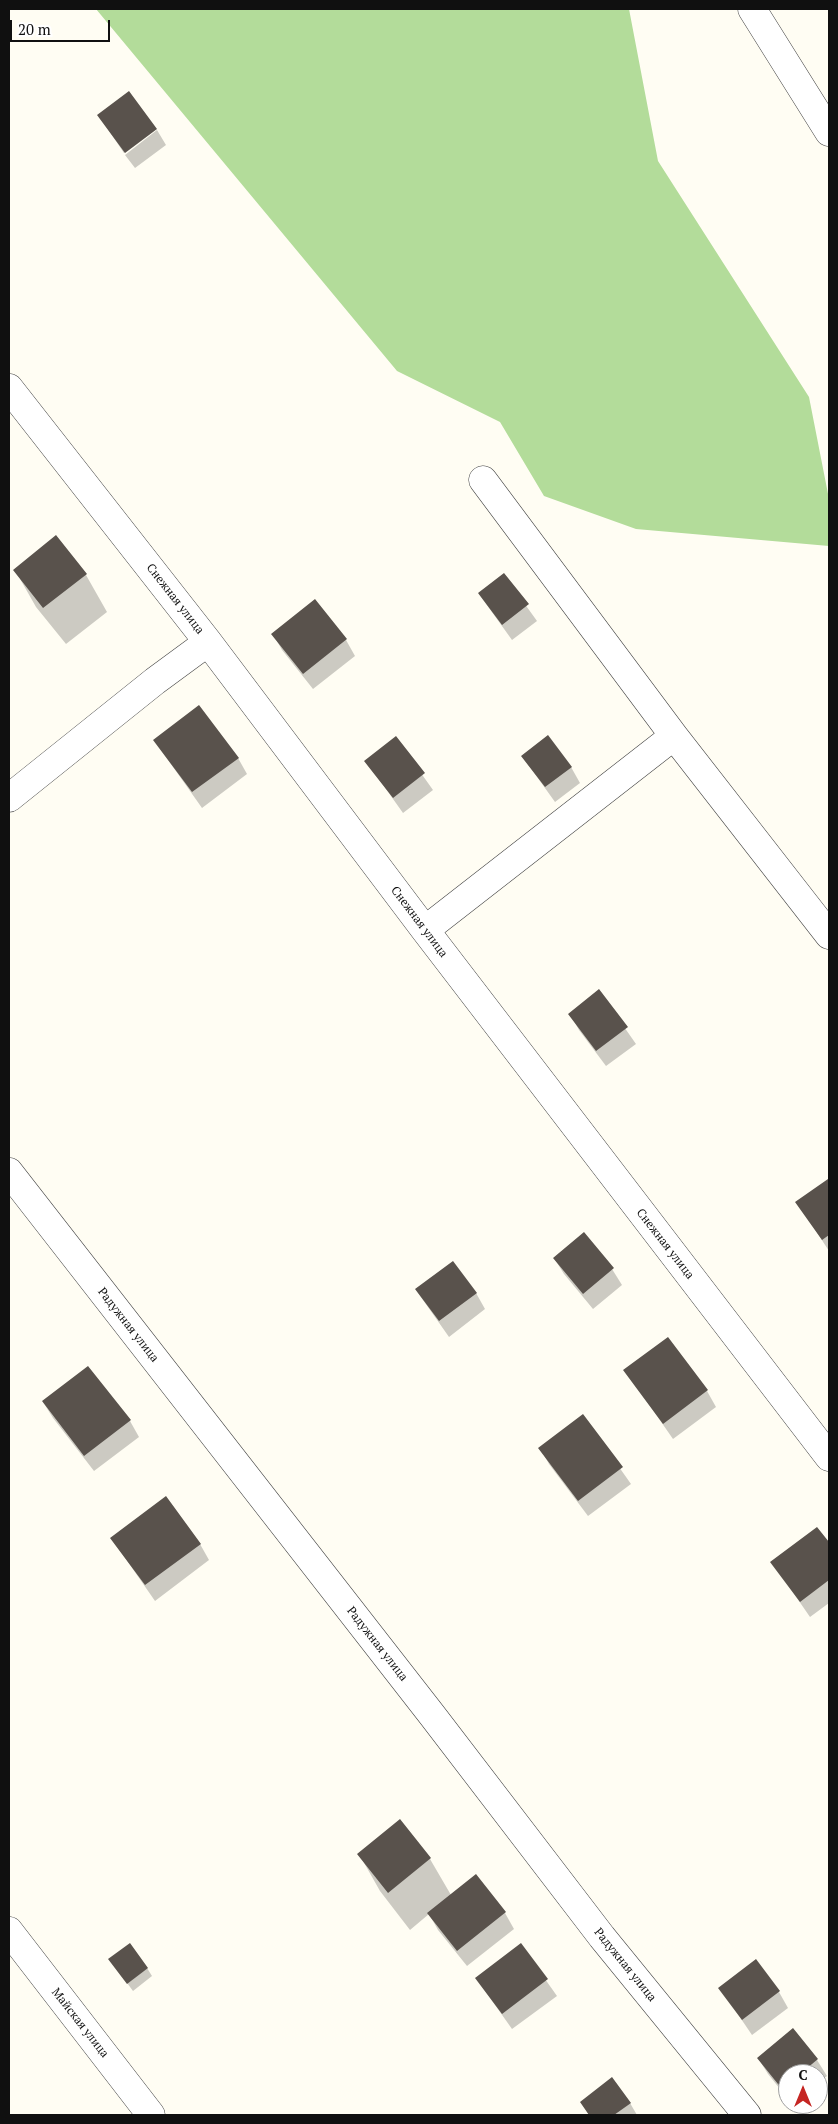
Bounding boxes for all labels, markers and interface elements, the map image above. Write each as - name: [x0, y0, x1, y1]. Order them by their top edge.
- scale bar: [12, 10, 112, 42]
- text: 20 m: [18, 19, 51, 39]
- street label: Снежная улица: [143, 561, 207, 637]
- street label: Снежная улица: [388, 884, 450, 960]
- street label: Снежная улица: [633, 1206, 697, 1282]
- street label: Радужная улица: [94, 1285, 162, 1365]
- street label: Радужная улица: [343, 1604, 411, 1684]
- street label: Радужная улица: [591, 1925, 659, 2005]
- street label: Майская улица: [48, 1985, 112, 2061]
- north arrow: [778, 2064, 828, 2114]
- text: С: [798, 2065, 808, 2084]

